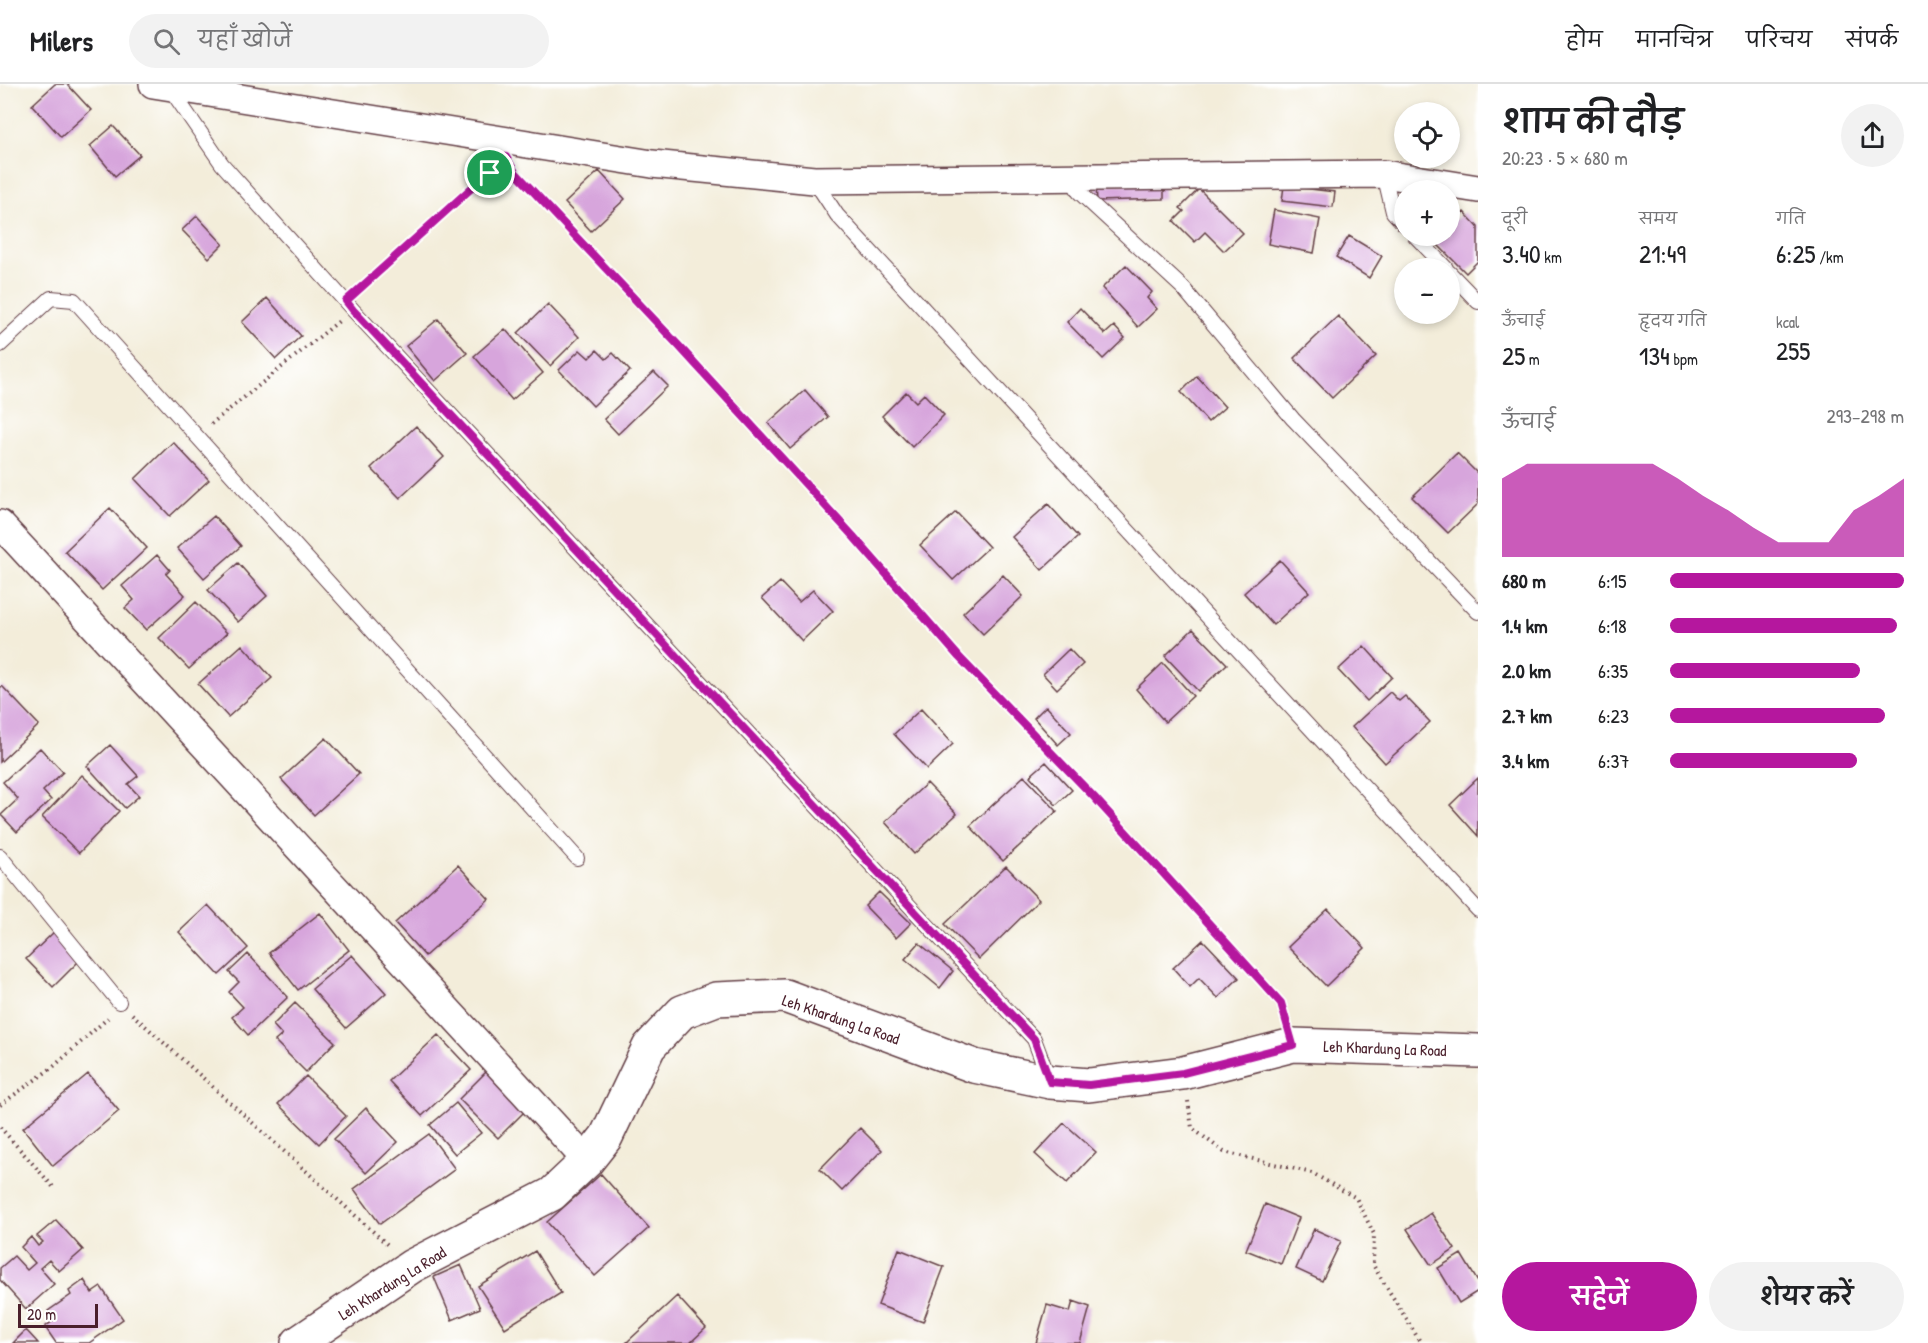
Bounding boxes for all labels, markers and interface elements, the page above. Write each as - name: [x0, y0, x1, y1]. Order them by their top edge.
- search box: [129, 14, 549, 68]
- text: Milers: [30, 22, 93, 60]
- text: यहाँ खोजें: [198, 24, 292, 54]
- icon: search: [150, 25, 183, 58]
- text: होम: [1566, 25, 1603, 54]
- text: मानचित्र: [1636, 25, 1713, 54]
- text: परिचय: [1746, 25, 1812, 54]
- text: संपर्क: [1845, 25, 1898, 54]
- text: शाम की दौड़: [1502, 99, 1684, 143]
- map controls: [1394, 102, 1460, 324]
- button: locate: [1394, 102, 1460, 168]
- button: share: [1841, 104, 1904, 167]
- text: 20:23 · 5 × 680 m: [1502, 144, 1628, 171]
- pin: [464, 147, 515, 198]
- icon: arrive: [473, 156, 506, 189]
- button: +: [1394, 180, 1460, 246]
- text: दूरी: [1502, 207, 1527, 229]
- text: समय: [1639, 207, 1677, 229]
- text: गति: [1776, 207, 1805, 229]
- text: 3.40: [1502, 236, 1541, 271]
- text: 21:49: [1639, 236, 1686, 271]
- text: 6:25: [1776, 236, 1816, 271]
- text: km: [1541, 246, 1562, 268]
- text: /km: [1816, 246, 1844, 268]
- button: −: [1394, 258, 1460, 324]
- text: ऊँचाई: [1502, 309, 1545, 331]
- text: हृदय गति: [1639, 309, 1707, 331]
- text: kcal: [1776, 311, 1799, 333]
- text: 255: [1776, 333, 1810, 368]
- text: 25: [1502, 338, 1525, 373]
- text: 134: [1639, 338, 1670, 373]
- text: m: [1525, 348, 1540, 370]
- text: bpm: [1670, 348, 1698, 370]
- text: 293–298 m: [1826, 402, 1904, 429]
- text: ऊँचाई: [1502, 407, 1556, 434]
- text: 680 m: [1502, 567, 1546, 594]
- text: 6:15: [1598, 567, 1626, 594]
- text: 1.4 km: [1502, 612, 1548, 639]
- text: 6:18: [1598, 612, 1627, 639]
- text: 2.0 km: [1502, 657, 1551, 684]
- text: 6:35: [1598, 657, 1628, 684]
- text: 2.7 km: [1502, 702, 1552, 729]
- text: 6:23: [1598, 702, 1629, 729]
- text: 3.4 km: [1502, 747, 1549, 774]
- text: 6:37: [1598, 747, 1629, 774]
- street label: Leh Khardung La Road: [779, 989, 903, 1049]
- street label: Leh Khardung La Road: [1323, 1035, 1447, 1061]
- street label: Leh Khardung La Road: [334, 1241, 450, 1325]
- button: सहेजें: [1502, 1262, 1697, 1331]
- button: शेयर करें: [1709, 1262, 1904, 1331]
- scale bar: [18, 1301, 98, 1328]
- text: 20 m: [27, 1303, 56, 1325]

